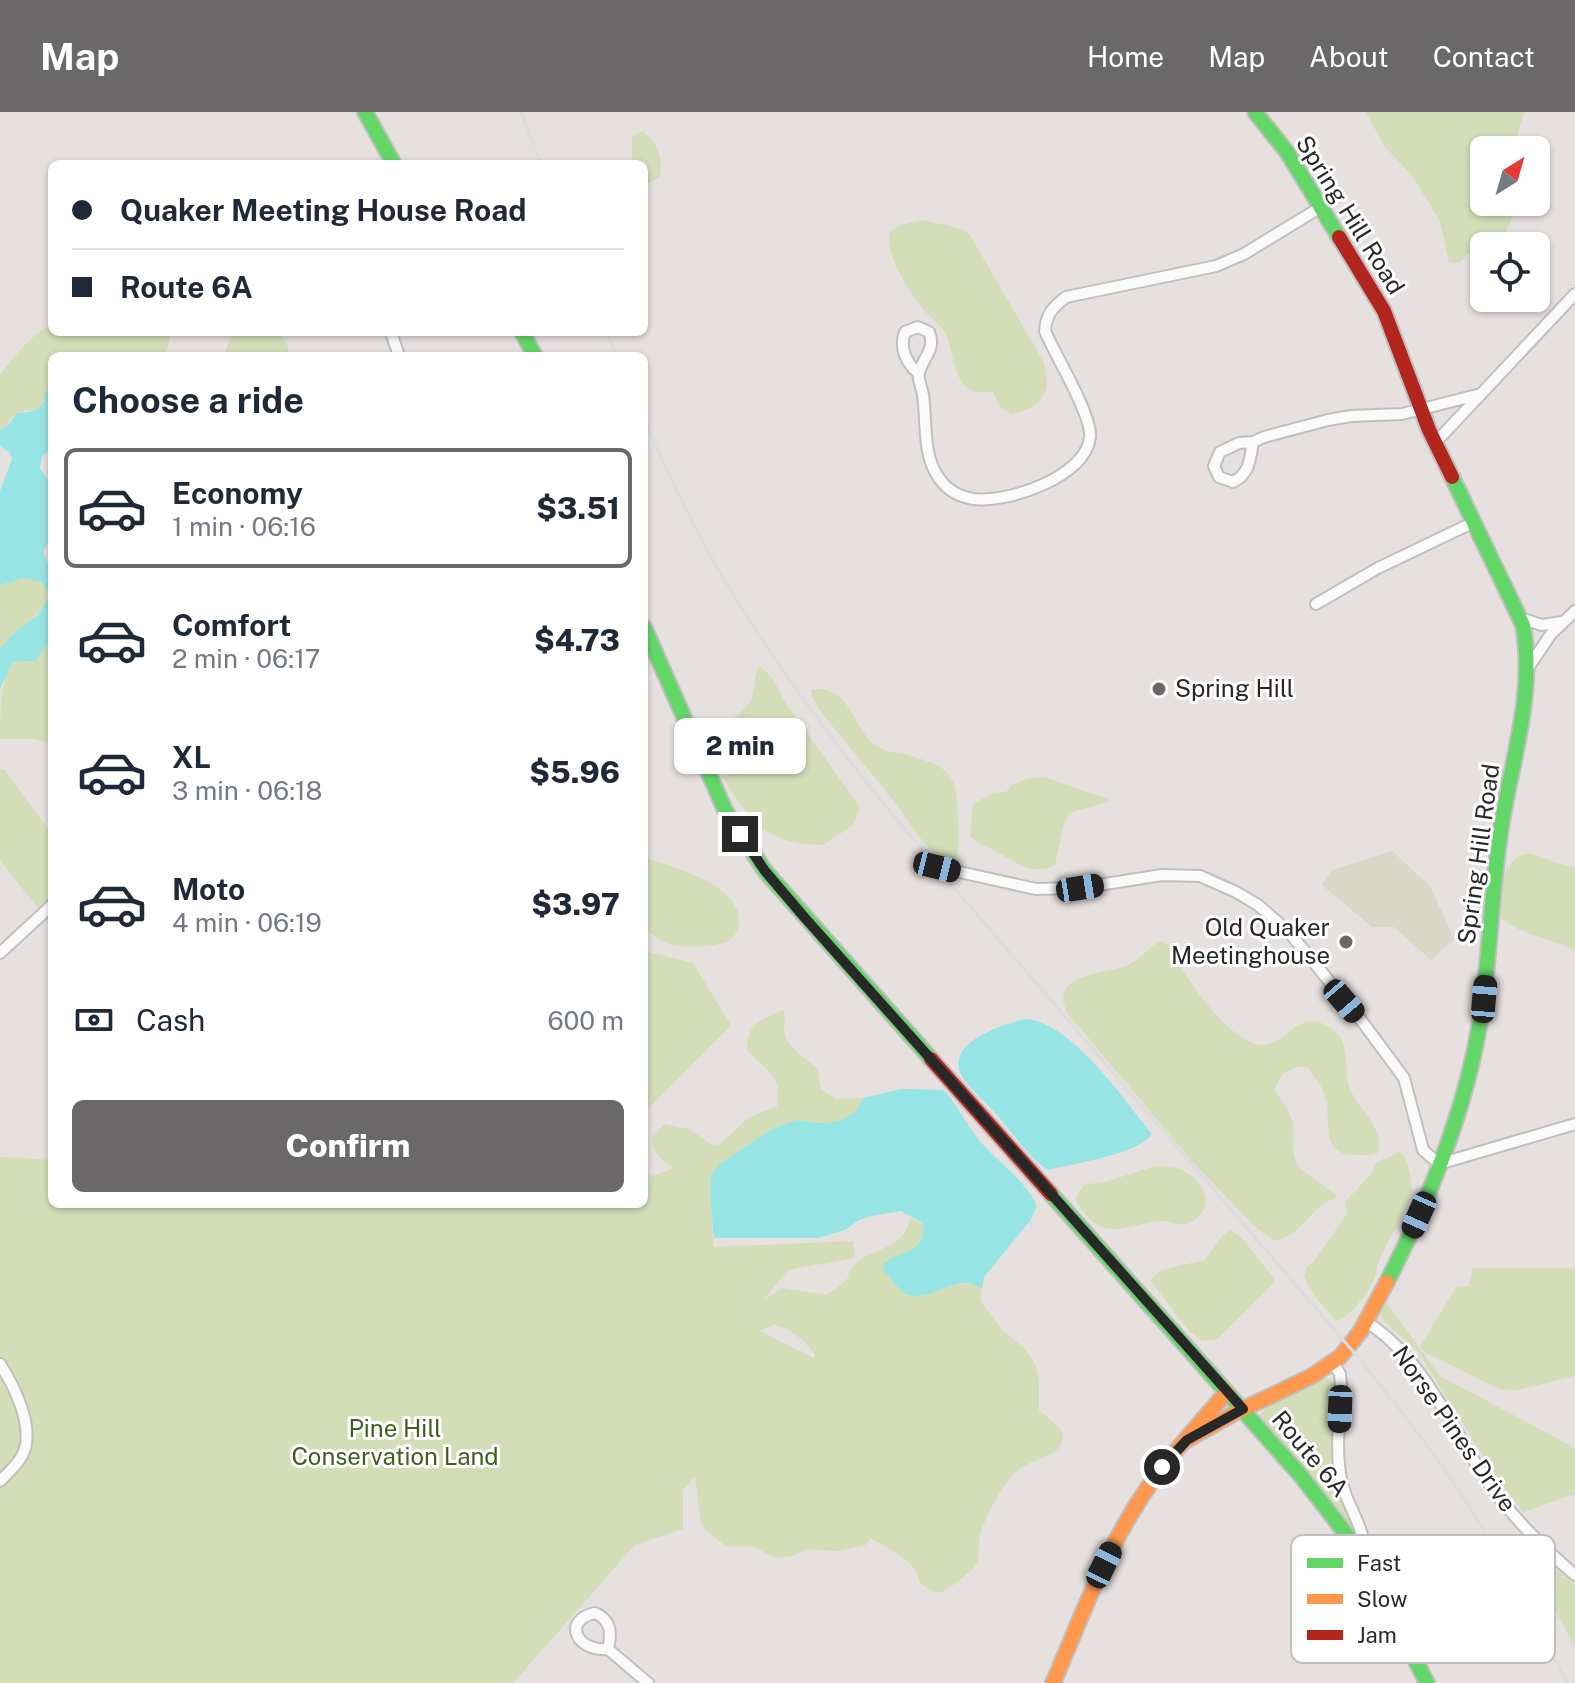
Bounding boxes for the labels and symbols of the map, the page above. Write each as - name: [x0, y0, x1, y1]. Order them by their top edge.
- street label: Spring Hill Road: [1291, 130, 1411, 299]
- north arrow: [1470, 136, 1550, 216]
- place label: Spring Hill: [1175, 674, 1294, 702]
- marker: Spring Hill: [1150, 680, 1168, 698]
- callout: 2 min: [674, 718, 806, 774]
- street label: Spring Hill Road: [1451, 762, 1505, 946]
- route end: [722, 816, 758, 852]
- car: [911, 850, 963, 884]
- car: [1054, 872, 1106, 904]
- place label: Old Quaker Meetinghouse: [1171, 913, 1330, 969]
- marker: Old Quaker Meetinghouse: [1337, 933, 1355, 951]
- car: [1470, 974, 1498, 1024]
- car: [1319, 975, 1369, 1027]
- car: [1398, 1188, 1440, 1242]
- street label: Norse Pines Drive: [1387, 1340, 1523, 1517]
- car: [1327, 1385, 1353, 1433]
- street label: Route 6A: [1267, 1405, 1355, 1502]
- park label: Pine Hill Conservation Land: [291, 1414, 499, 1470]
- route start: [1144, 1449, 1180, 1485]
- legend: [1291, 1535, 1555, 1663]
- car: [1083, 1538, 1125, 1592]
- text: Fast: [1357, 1550, 1401, 1576]
- text: Slow: [1357, 1586, 1407, 1612]
- text: Jam: [1357, 1622, 1397, 1648]

